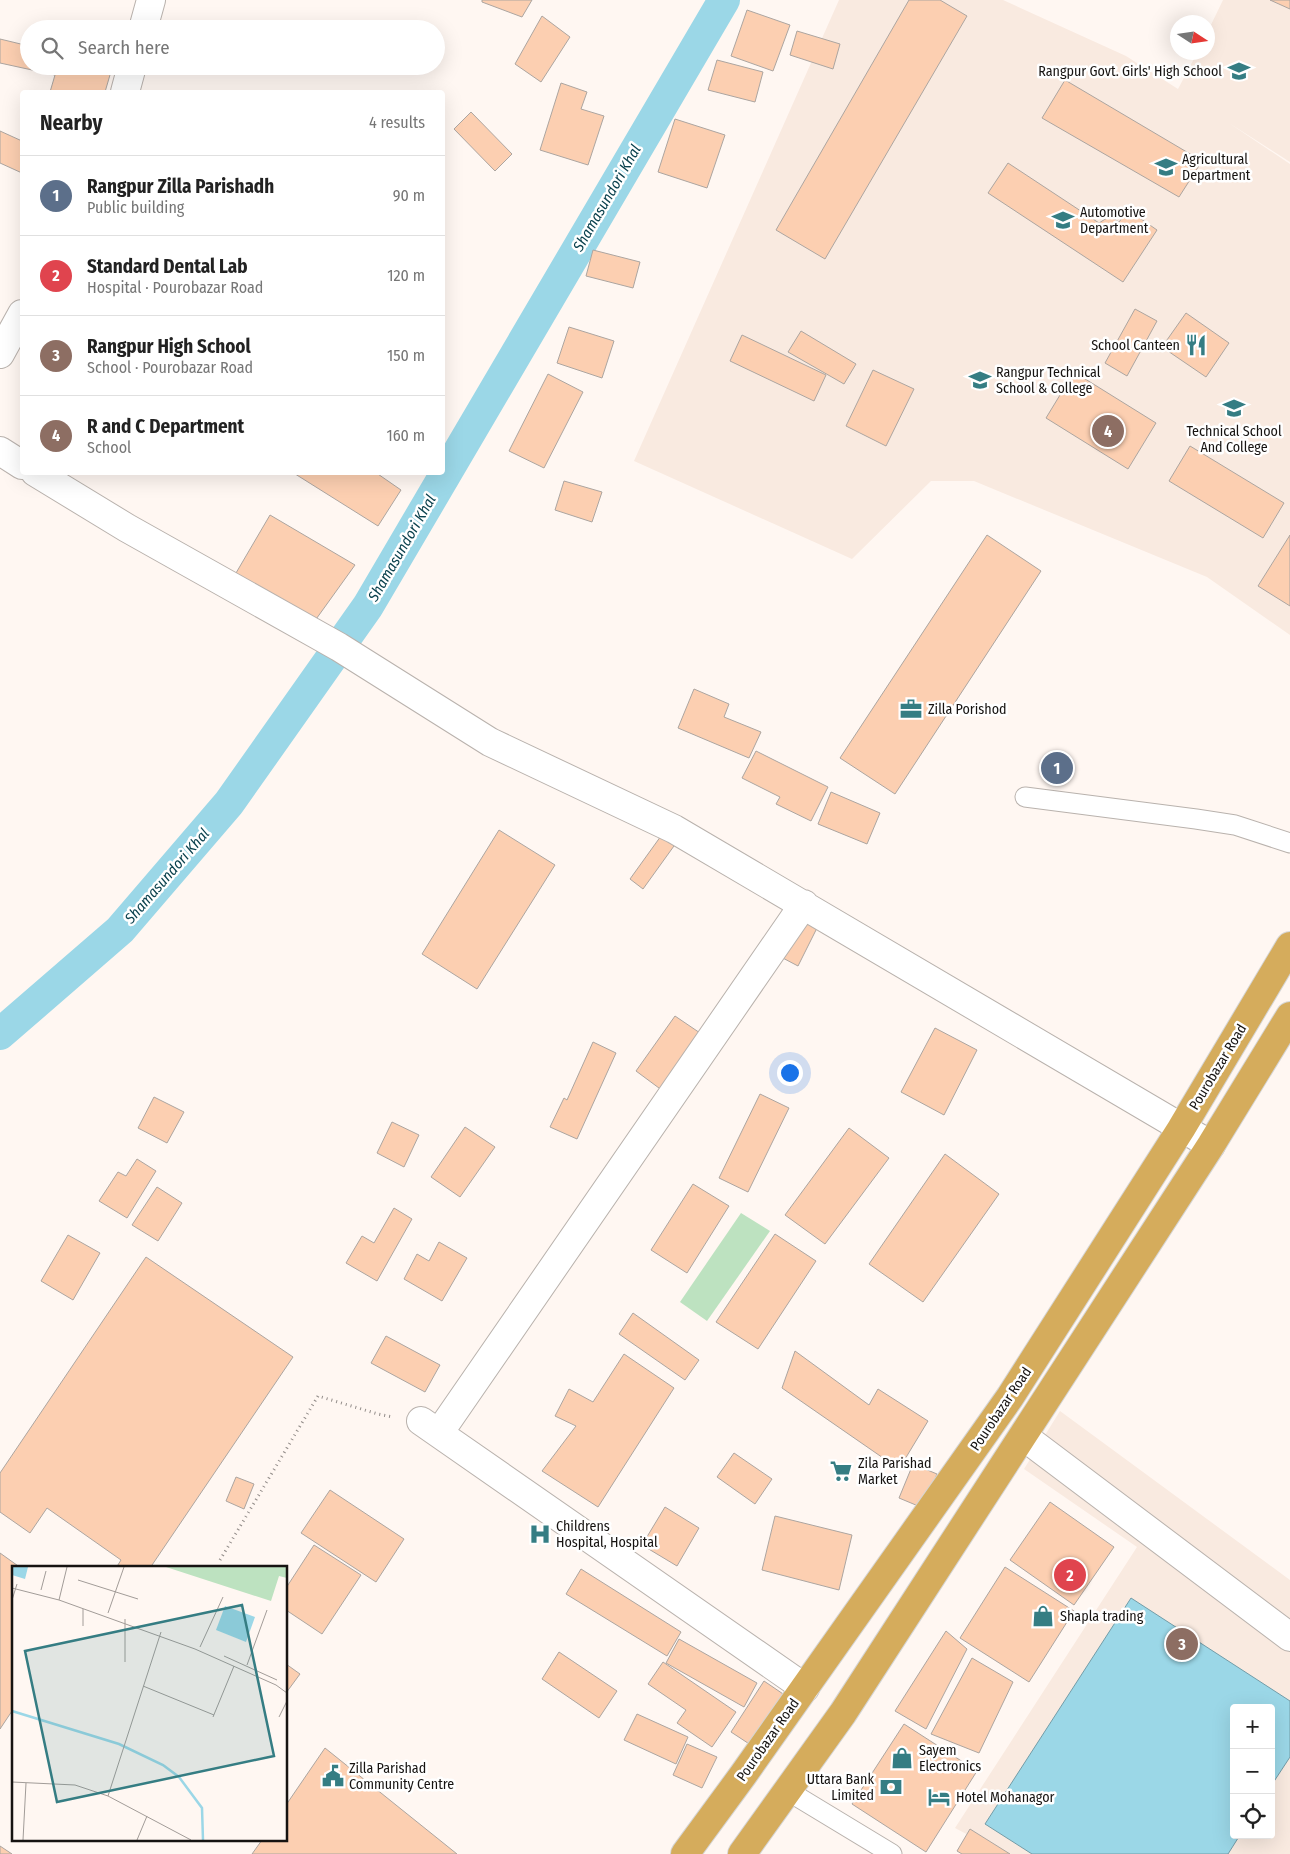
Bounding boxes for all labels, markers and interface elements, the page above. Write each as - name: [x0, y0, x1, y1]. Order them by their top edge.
- north arrow: [1170, 15, 1215, 60]
- search box: [20, 20, 445, 75]
- icon: search: [38, 34, 66, 62]
- text: Search here: [78, 36, 170, 59]
- school or university icon: Rangpur Govt. Girls' High School: [1226, 58, 1252, 84]
- place label: Rangpur Govt. Girls' High School: [1038, 63, 1222, 80]
- text: Nearby: [40, 110, 102, 136]
- text: 4 results: [369, 113, 425, 132]
- water label: Shamasundori Khal: [569, 142, 645, 255]
- place label: Agricultural Department: [1182, 151, 1251, 184]
- school or university icon: Agricultural Department: [1153, 154, 1179, 180]
- text: Rangpur Zilla Parishadh: [87, 175, 274, 198]
- text: 1: [53, 186, 59, 205]
- text: 90 m: [393, 186, 425, 205]
- text: Public building: [87, 198, 184, 217]
- place label: Automotive Department: [1080, 204, 1149, 237]
- school or university icon: Automotive Department: [1050, 207, 1076, 233]
- text: Standard Dental Lab: [87, 255, 248, 278]
- text: 2: [52, 266, 60, 285]
- text: 120 m: [387, 266, 425, 285]
- text: Hospital · Pourobazar Road: [87, 278, 263, 297]
- restaurant icon: School Canteen: [1183, 332, 1209, 358]
- text: Rangpur High School: [87, 335, 251, 358]
- place label: School Canteen: [1091, 337, 1180, 354]
- text: 3: [52, 346, 60, 365]
- text: 150 m: [387, 346, 425, 365]
- text: School · Pourobazar Road: [87, 358, 253, 377]
- place label: Rangpur Technical School & College: [996, 364, 1101, 397]
- school or university icon: Rangpur Technical School & College: [967, 367, 993, 393]
- school or university icon: Technical School And College: [1221, 395, 1247, 421]
- pin: 4: [1092, 412, 1124, 450]
- text: R and C Department: [87, 415, 244, 438]
- place label: Technical School And College: [1186, 423, 1282, 456]
- text: 4: [52, 426, 60, 445]
- text: 160 m: [386, 426, 425, 445]
- text: School: [87, 438, 131, 457]
- water label: Shamasundori Khal: [364, 492, 440, 605]
- office icon: Zilla Porishod: [898, 696, 924, 722]
- place label: Zilla Porishod: [928, 701, 1007, 718]
- pin: 1: [1041, 749, 1073, 787]
- water label: Shamasundori Khal: [120, 825, 213, 928]
- street label: Pourobazar Road: [1186, 1021, 1250, 1113]
- your location: [777, 1060, 803, 1086]
- street label: Pourobazar Road: [967, 1364, 1035, 1454]
- place label: Zila Parishad Market: [858, 1455, 932, 1488]
- supermarket icon: Zila Parishad Market: [828, 1458, 854, 1484]
- place label: Childrens Hospital, Hospital: [556, 1518, 658, 1551]
- hospital icon: Childrens Hospital, Hospital: [527, 1521, 553, 1547]
- pin: 2: [1054, 1556, 1086, 1594]
- inset map: [12, 1566, 288, 1842]
- shop icon: Shapla trading: [1030, 1603, 1056, 1629]
- place label: Shapla trading: [1060, 1608, 1144, 1625]
- pin: 3: [1166, 1625, 1198, 1663]
- street label: Pourobazar Road: [733, 1695, 803, 1785]
- map controls: [1230, 1704, 1275, 1839]
- button: +: [1230, 1704, 1275, 1749]
- place label: Sayem Electronics: [919, 1742, 981, 1775]
- shop icon: Sayem Electronics: [889, 1745, 915, 1771]
- button: −: [1230, 1749, 1275, 1794]
- place label: Zilla Parishad Community Centre: [349, 1760, 454, 1793]
- public building icon: Zilla Parishad Community Centre: [320, 1763, 346, 1789]
- place label: Uttara Bank Limited: [807, 1771, 874, 1804]
- bank icon: Uttara Bank Limited: [878, 1774, 904, 1800]
- hotel icon: Hotel Mohanagor: [926, 1784, 952, 1810]
- place label: Hotel Mohanagor: [956, 1789, 1054, 1806]
- button: locate: [1230, 1794, 1275, 1839]

